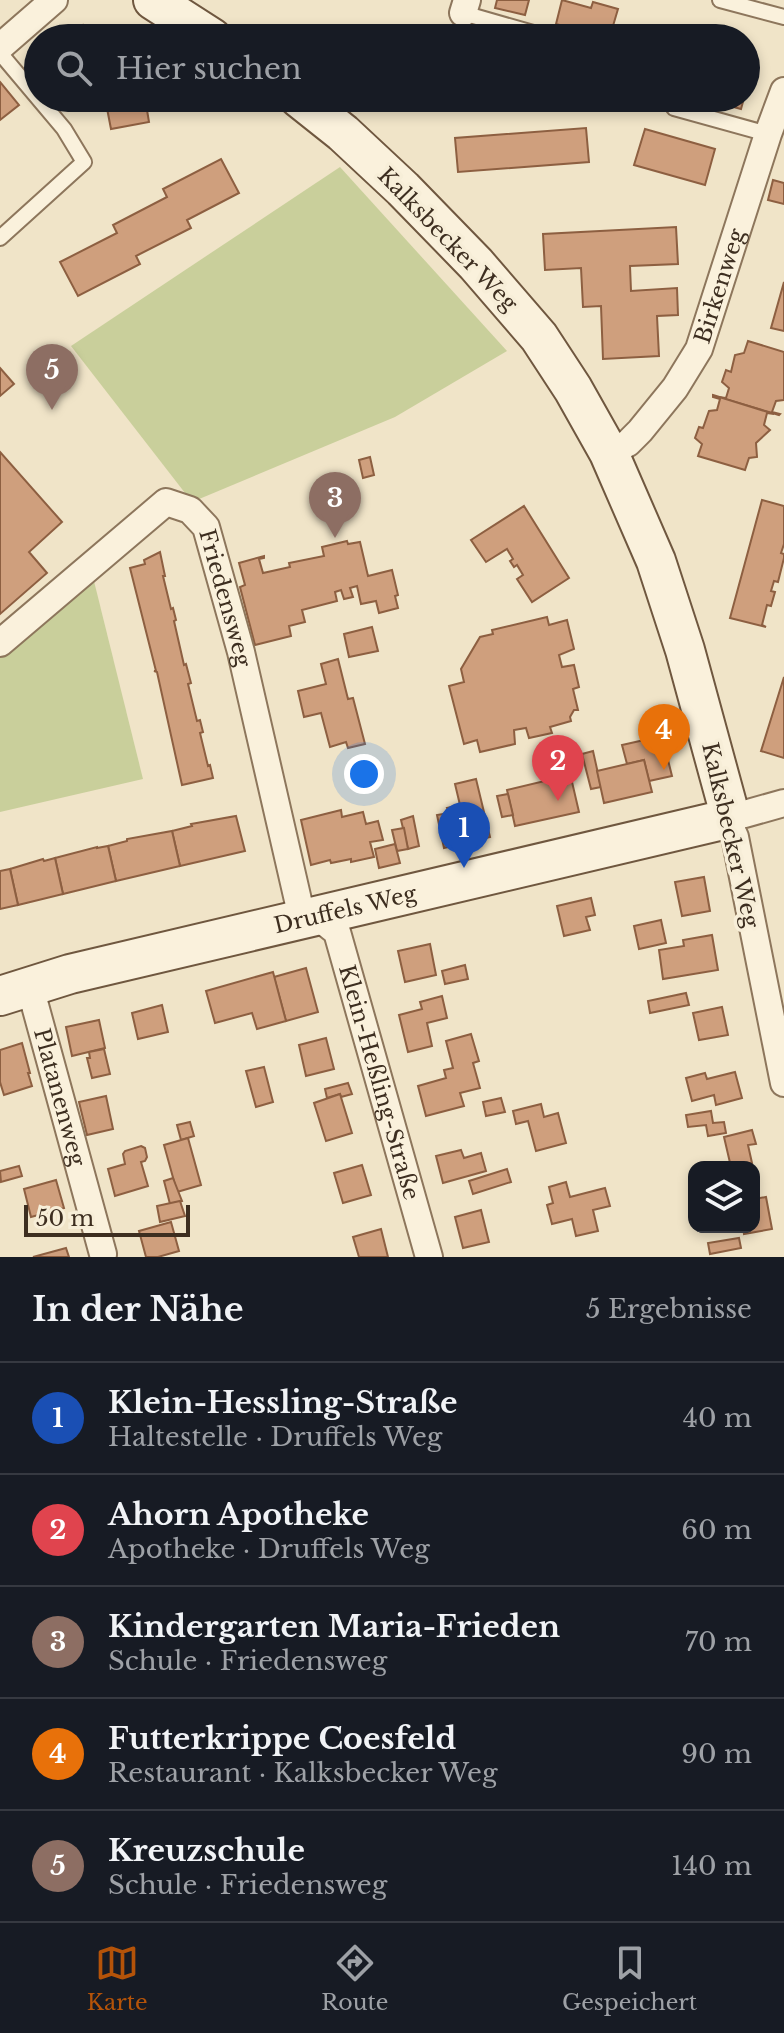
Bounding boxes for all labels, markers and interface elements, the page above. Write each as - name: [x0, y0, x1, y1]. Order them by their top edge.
- search box: [24, 24, 760, 112]
- icon: search: [52, 46, 96, 90]
- text: Hier suchen: [116, 50, 302, 87]
- street label: Kalksbecker Weg: [372, 162, 524, 317]
- street label: Birkenweg: [689, 224, 751, 347]
- pin: 5: [26, 344, 78, 410]
- pin: 3: [309, 472, 361, 538]
- street label: Friedensweg: [193, 526, 257, 670]
- pin: 4: [638, 704, 690, 770]
- pin: 2: [532, 735, 584, 801]
- street label: Kalksbecker Weg: [696, 740, 765, 931]
- your location: [344, 754, 384, 794]
- pin: 1: [438, 802, 490, 868]
- street label: Druffels Weg: [271, 880, 420, 939]
- street label: Klein-Heßling-Straße: [333, 962, 425, 1203]
- street label: Platanenweg: [28, 1025, 92, 1170]
- map controls: [688, 1161, 760, 1233]
- button: layers: [688, 1161, 760, 1233]
- scale bar: [24, 1201, 190, 1237]
- text: 50 m: [36, 1205, 94, 1232]
- text: In der Nähe: [32, 1288, 244, 1330]
- text: 5 Ergebnisse: [586, 1293, 752, 1325]
- text: Klein-Hessling-Straße: [108, 1384, 458, 1421]
- text: 1: [52, 1402, 64, 1434]
- text: 40 m: [683, 1402, 752, 1434]
- text: Haltestelle · Druffels Weg: [108, 1421, 442, 1453]
- text: Ahorn Apotheke: [108, 1496, 369, 1533]
- text: 2: [50, 1514, 66, 1546]
- text: 60 m: [681, 1514, 752, 1546]
- text: Apotheke · Druffels Weg: [108, 1533, 430, 1565]
- text: Kindergarten Maria-Frieden: [108, 1608, 560, 1645]
- text: 3: [50, 1626, 66, 1658]
- text: 70 m: [685, 1626, 752, 1658]
- text: Schule · Friedensweg: [108, 1645, 387, 1677]
- text: Futterkrippe Coesfeld: [108, 1720, 456, 1757]
- text: 4: [49, 1738, 67, 1770]
- text: 90 m: [681, 1738, 752, 1770]
- text: Restaurant · Kalksbecker Weg: [108, 1757, 497, 1789]
- text: Kreuzschule: [108, 1832, 305, 1869]
- text: 5: [50, 1850, 66, 1882]
- text: 140 m: [671, 1850, 752, 1882]
- text: Schule · Friedensweg: [108, 1869, 387, 1901]
- tab: Karte: [87, 1941, 148, 2016]
- tab: Route: [321, 1941, 388, 2016]
- tab: Gespeichert: [562, 1941, 697, 2016]

